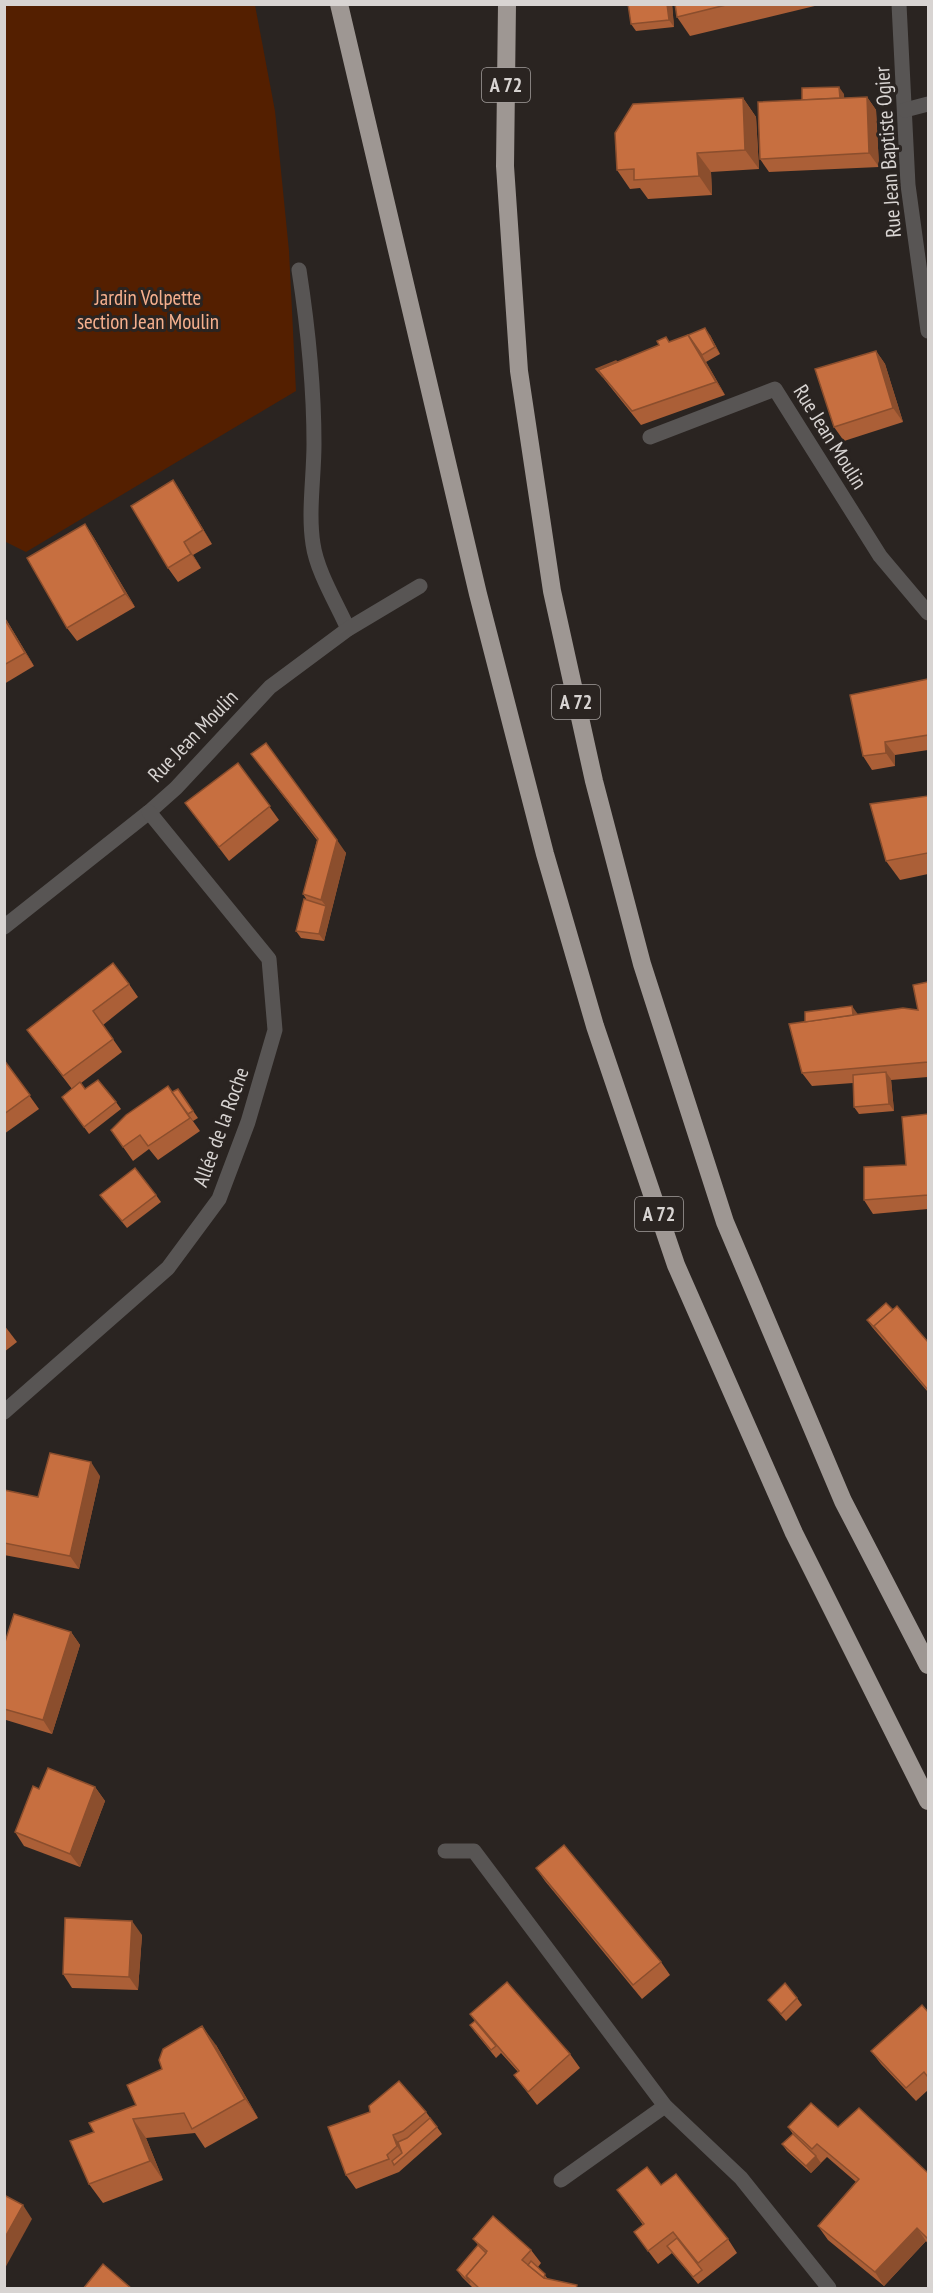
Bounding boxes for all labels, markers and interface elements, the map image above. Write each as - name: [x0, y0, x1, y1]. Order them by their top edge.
- street label: Rue Jean Baptiste Ogier: [868, 65, 907, 238]
- road number: A 72: [482, 68, 530, 102]
- park label: Jardin Volpette section Jean Moulin: [77, 284, 219, 335]
- street label: Rue Jean Moulin: [788, 379, 873, 494]
- street label: Rue Jean Moulin: [142, 684, 243, 788]
- road number: A 72: [552, 685, 600, 719]
- street label: Allée de la Roche: [186, 1063, 255, 1190]
- road number: A 72: [635, 1197, 683, 1231]

